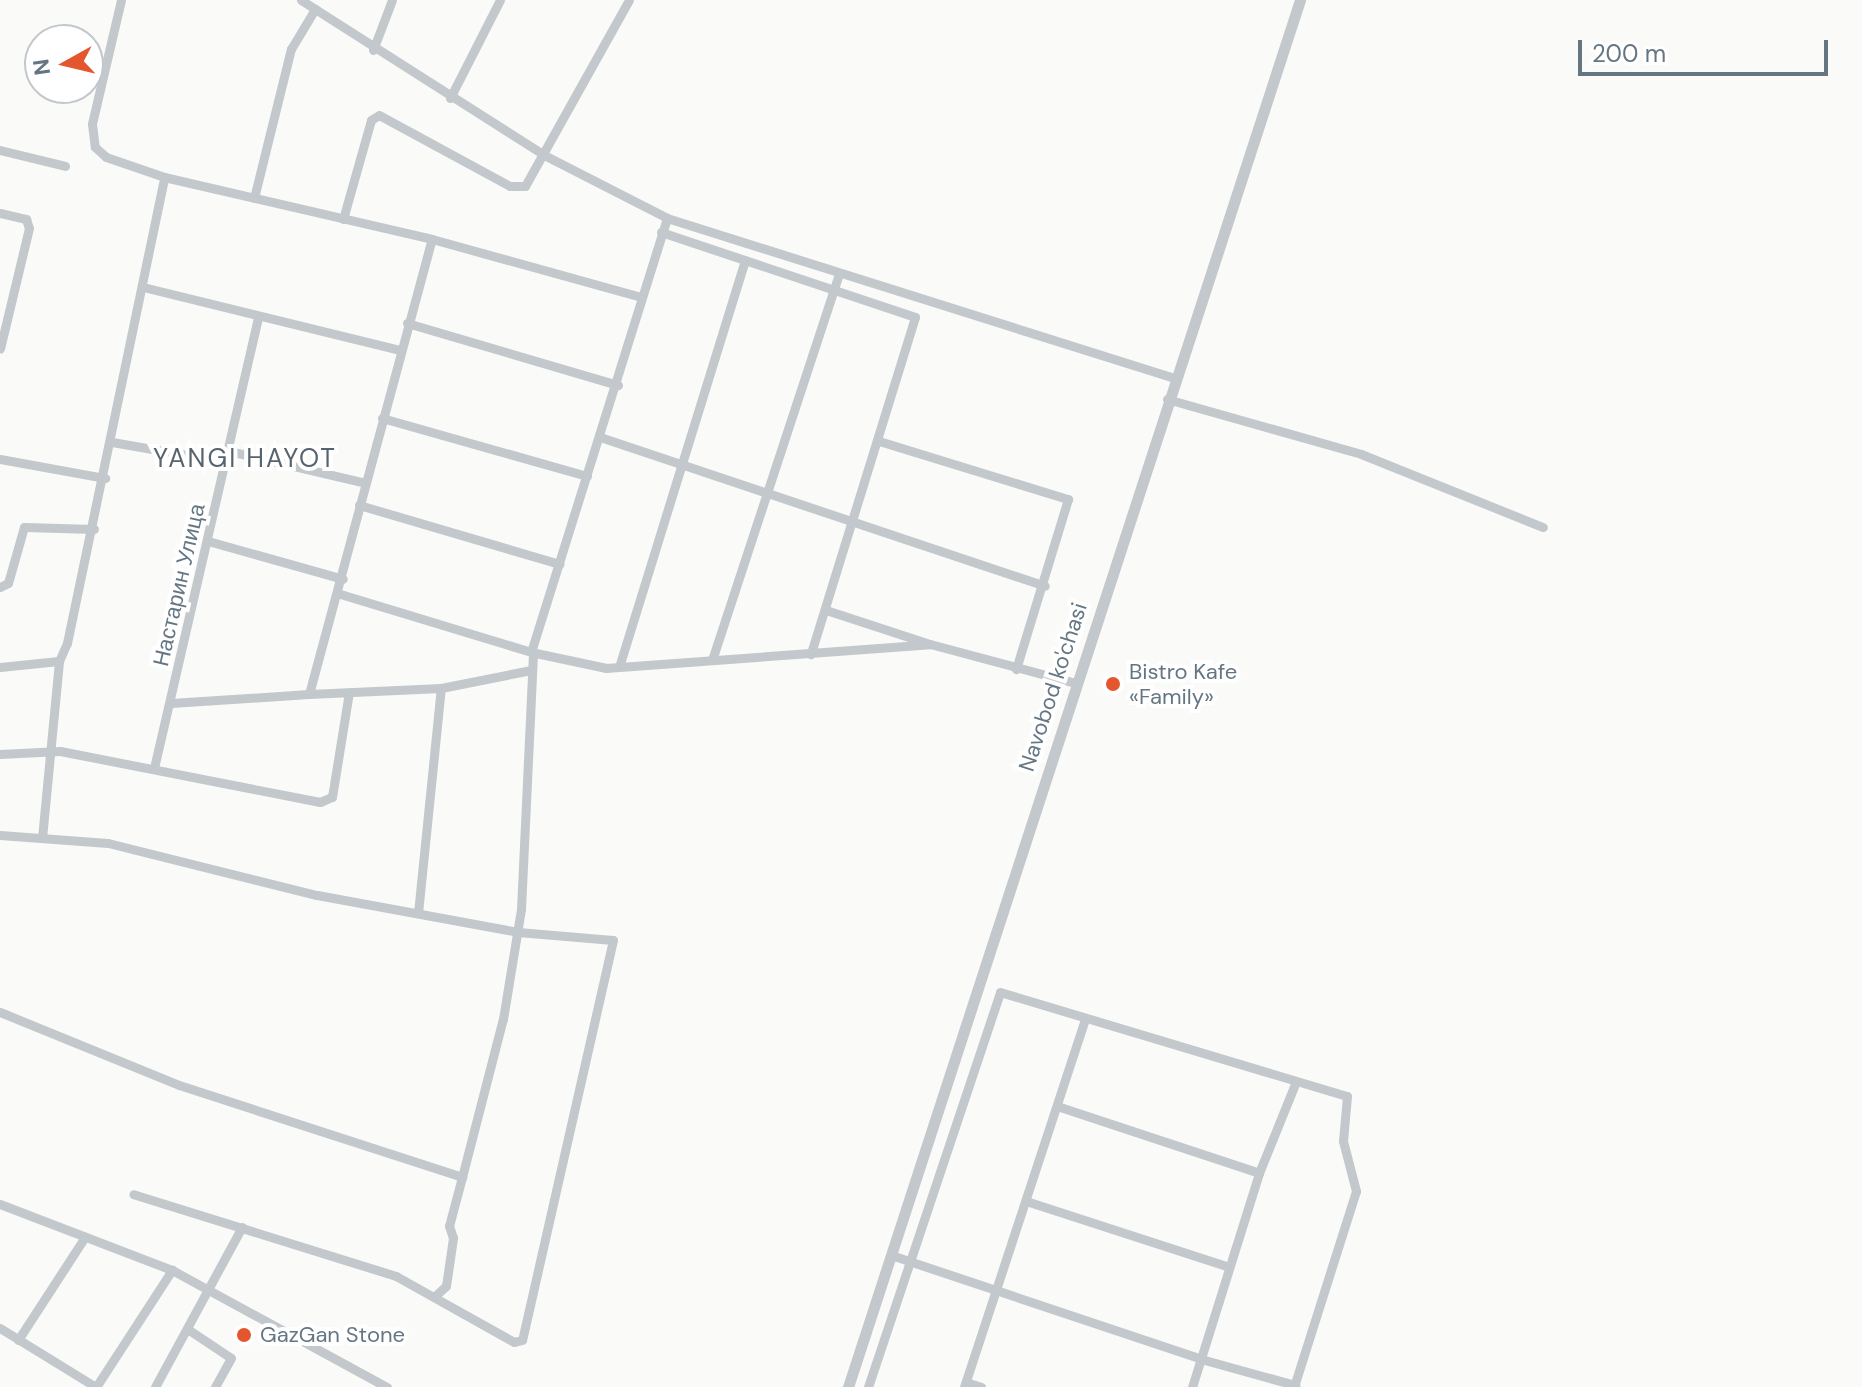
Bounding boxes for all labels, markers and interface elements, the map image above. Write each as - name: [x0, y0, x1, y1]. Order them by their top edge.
- north arrow: [24, 24, 104, 104]
- scale bar: [1582, 24, 1832, 74]
- text: 200 m: [1592, 38, 1666, 69]
- text: N: [26, 57, 57, 77]
- district label: YANGI HAYOT: [153, 443, 337, 475]
- street label: Настарин Улица: [147, 501, 211, 669]
- street label: Navobod ko'chasi: [1013, 599, 1093, 775]
- place label: Bistro Kafe «Family»: [1129, 658, 1237, 710]
- marker: Bistro Kafe «Family»: [1104, 675, 1122, 693]
- place label: GazGan Stone: [260, 1322, 405, 1348]
- marker: GazGan Stone: [235, 1326, 253, 1344]

